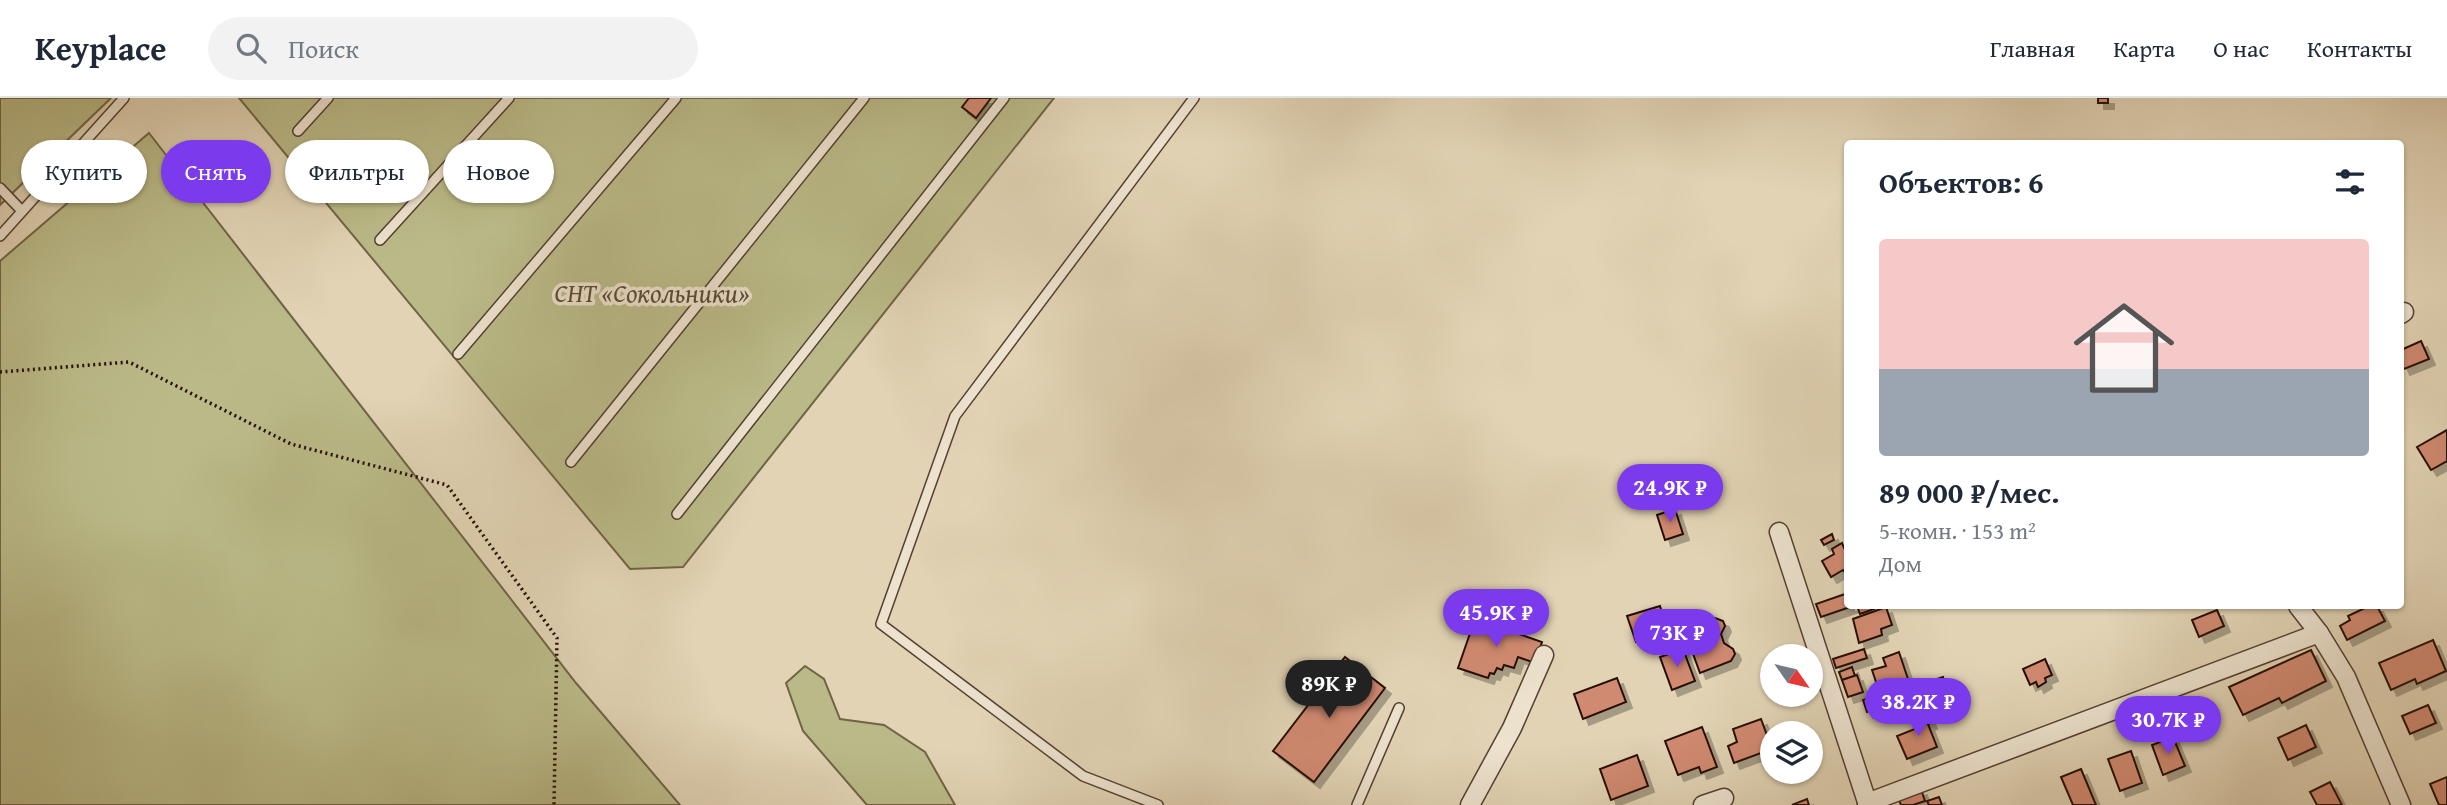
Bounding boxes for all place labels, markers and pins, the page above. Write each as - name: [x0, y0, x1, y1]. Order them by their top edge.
- pin: 24.9K ₽: [1605, 464, 1735, 524]
- pin: 45.9K ₽: [1431, 589, 1561, 649]
- pin: 73K ₽: [1628, 610, 1726, 669]
- pin: 89K ₽: [1280, 660, 1378, 720]
- pin: 38.2K ₽: [1853, 678, 1983, 738]
- pin: 30.7K ₽: [2103, 696, 2233, 756]

